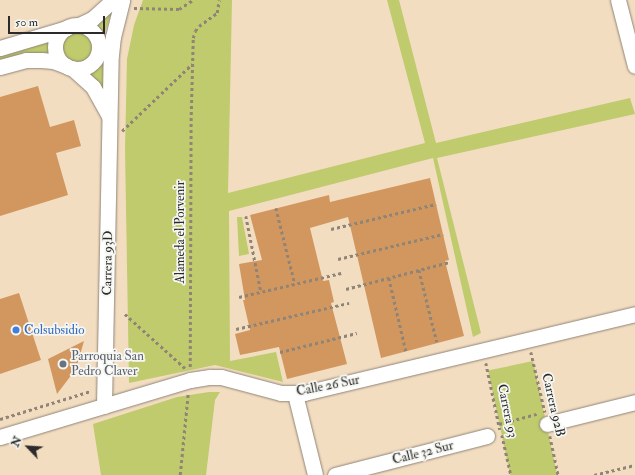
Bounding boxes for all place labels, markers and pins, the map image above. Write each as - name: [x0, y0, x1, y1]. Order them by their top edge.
- place label: Colsubsidio: [24, 322, 84, 338]
- marker: Colsubsidio: [11, 325, 21, 335]
- place label: Parroquia San Pedro Claver: [71, 349, 144, 380]
- marker: Parroquia San Pedro Claver: [58, 359, 68, 369]

